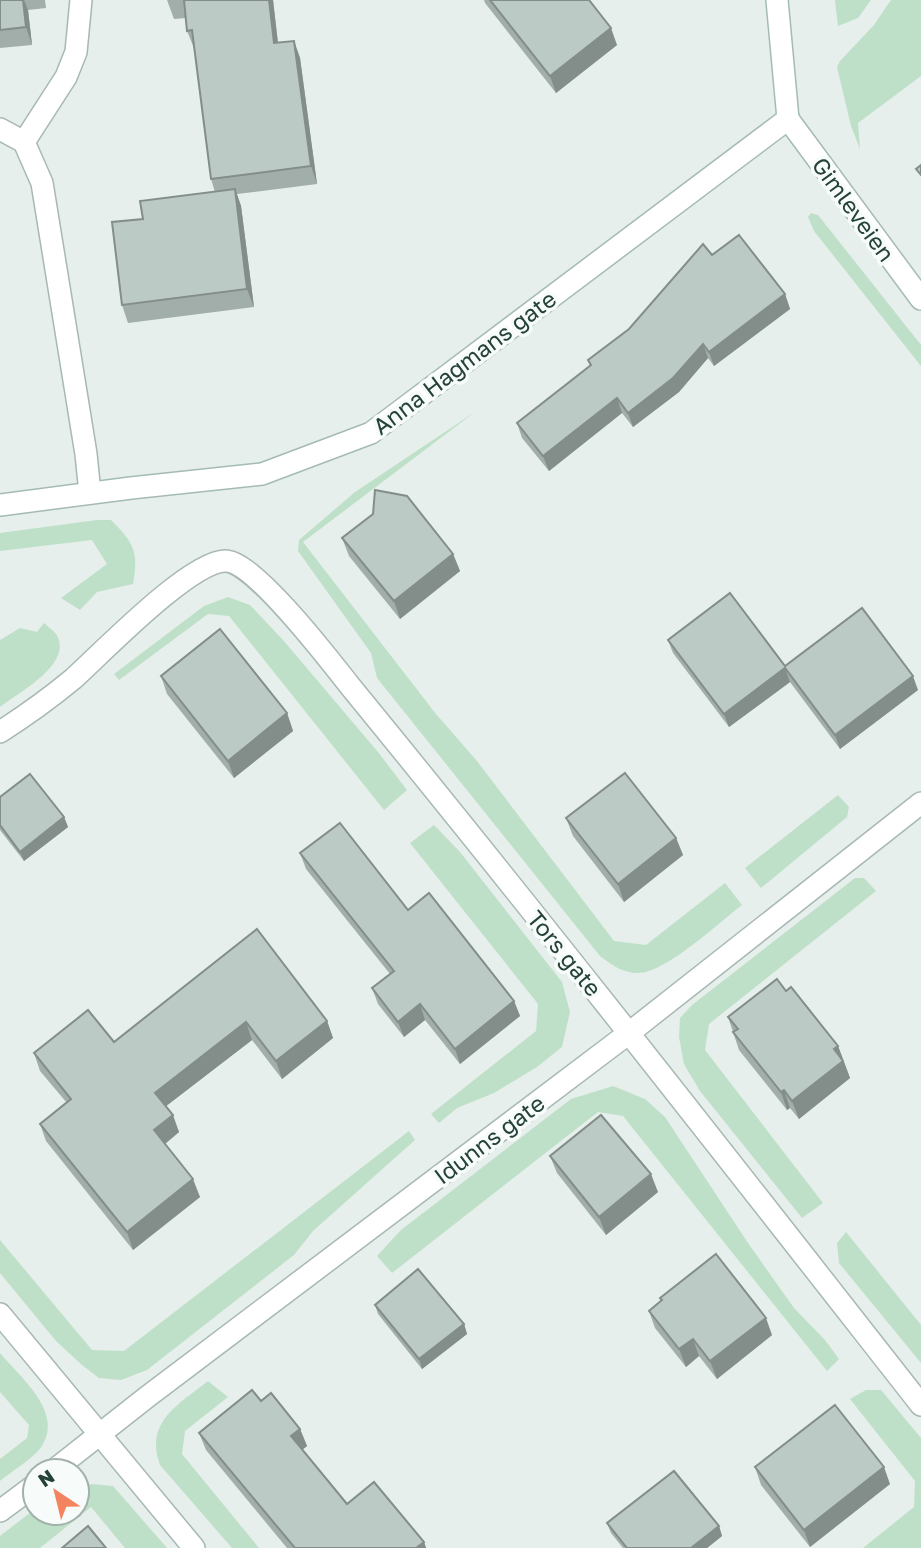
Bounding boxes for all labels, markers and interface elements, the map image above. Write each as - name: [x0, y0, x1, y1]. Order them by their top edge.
- street label: Gimleveien: [807, 151, 901, 267]
- street label: Anna Hagmans gate: [367, 284, 561, 440]
- street label: Tors gate: [522, 904, 608, 1002]
- street label: Idunns gate: [428, 1088, 550, 1190]
- north arrow: [21, 1457, 91, 1527]
- text: N: [33, 1464, 58, 1491]

